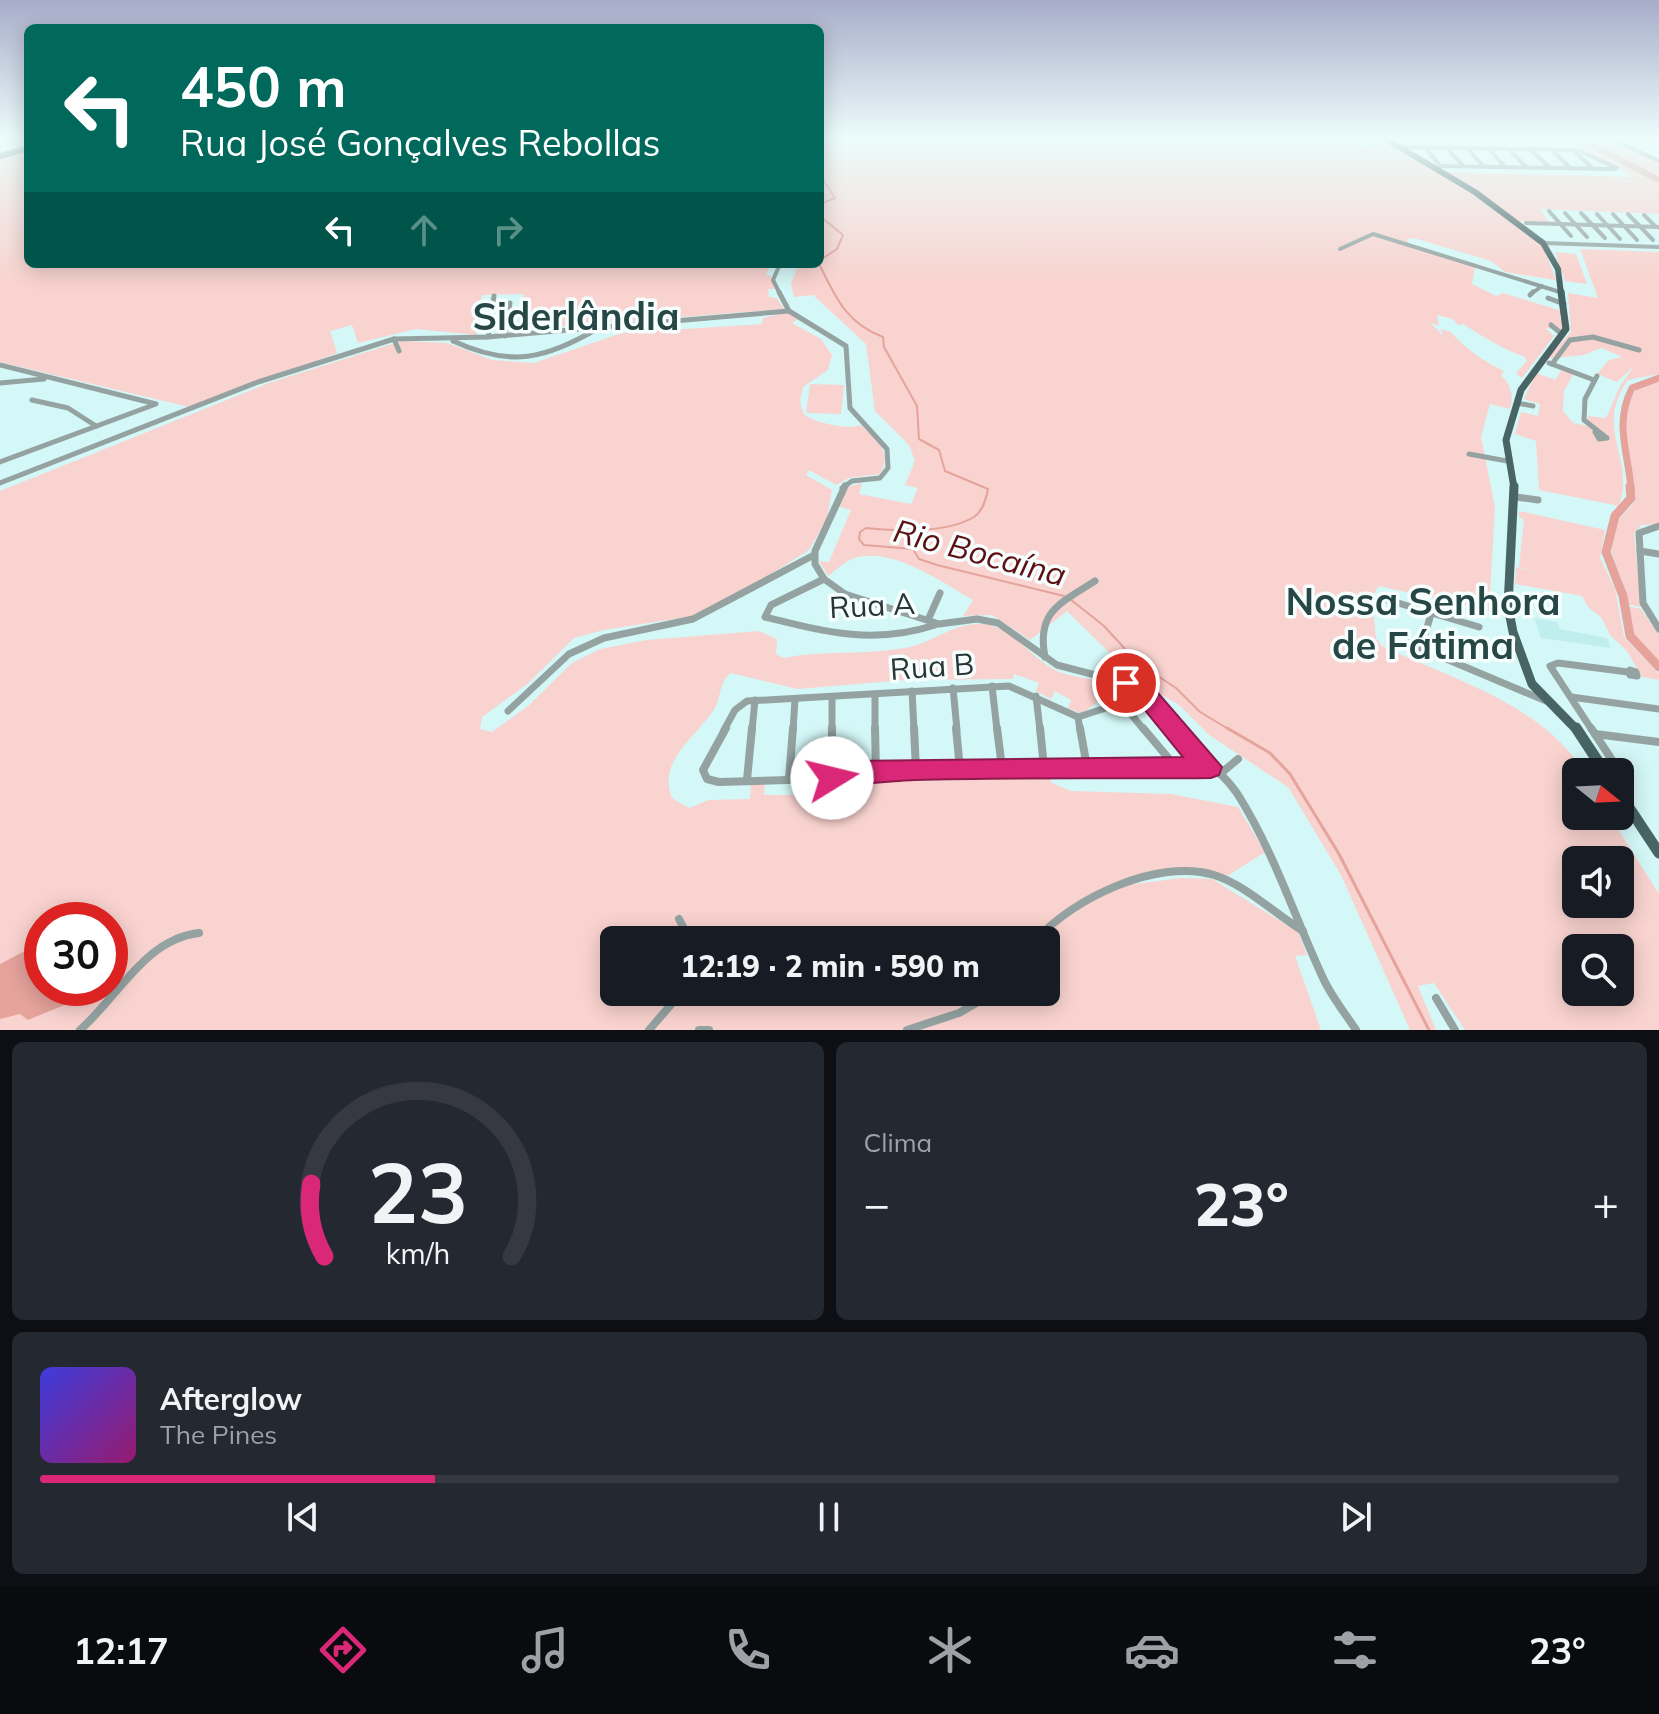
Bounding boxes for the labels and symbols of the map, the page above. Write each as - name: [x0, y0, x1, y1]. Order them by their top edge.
- district label: Siderlândia: [472, 292, 680, 340]
- water label: Rio Bocaína: [889, 510, 1071, 594]
- district label: Nossa Senhora de Fátima: [1285, 577, 1561, 669]
- street label: Rua A: [828, 584, 916, 626]
- street label: Rua B: [889, 644, 975, 688]
- pin: [1092, 649, 1160, 717]
- position arrow: [790, 736, 874, 820]
- north arrow: [1562, 758, 1634, 830]
- speed limit sign: 30: [24, 902, 128, 1006]

